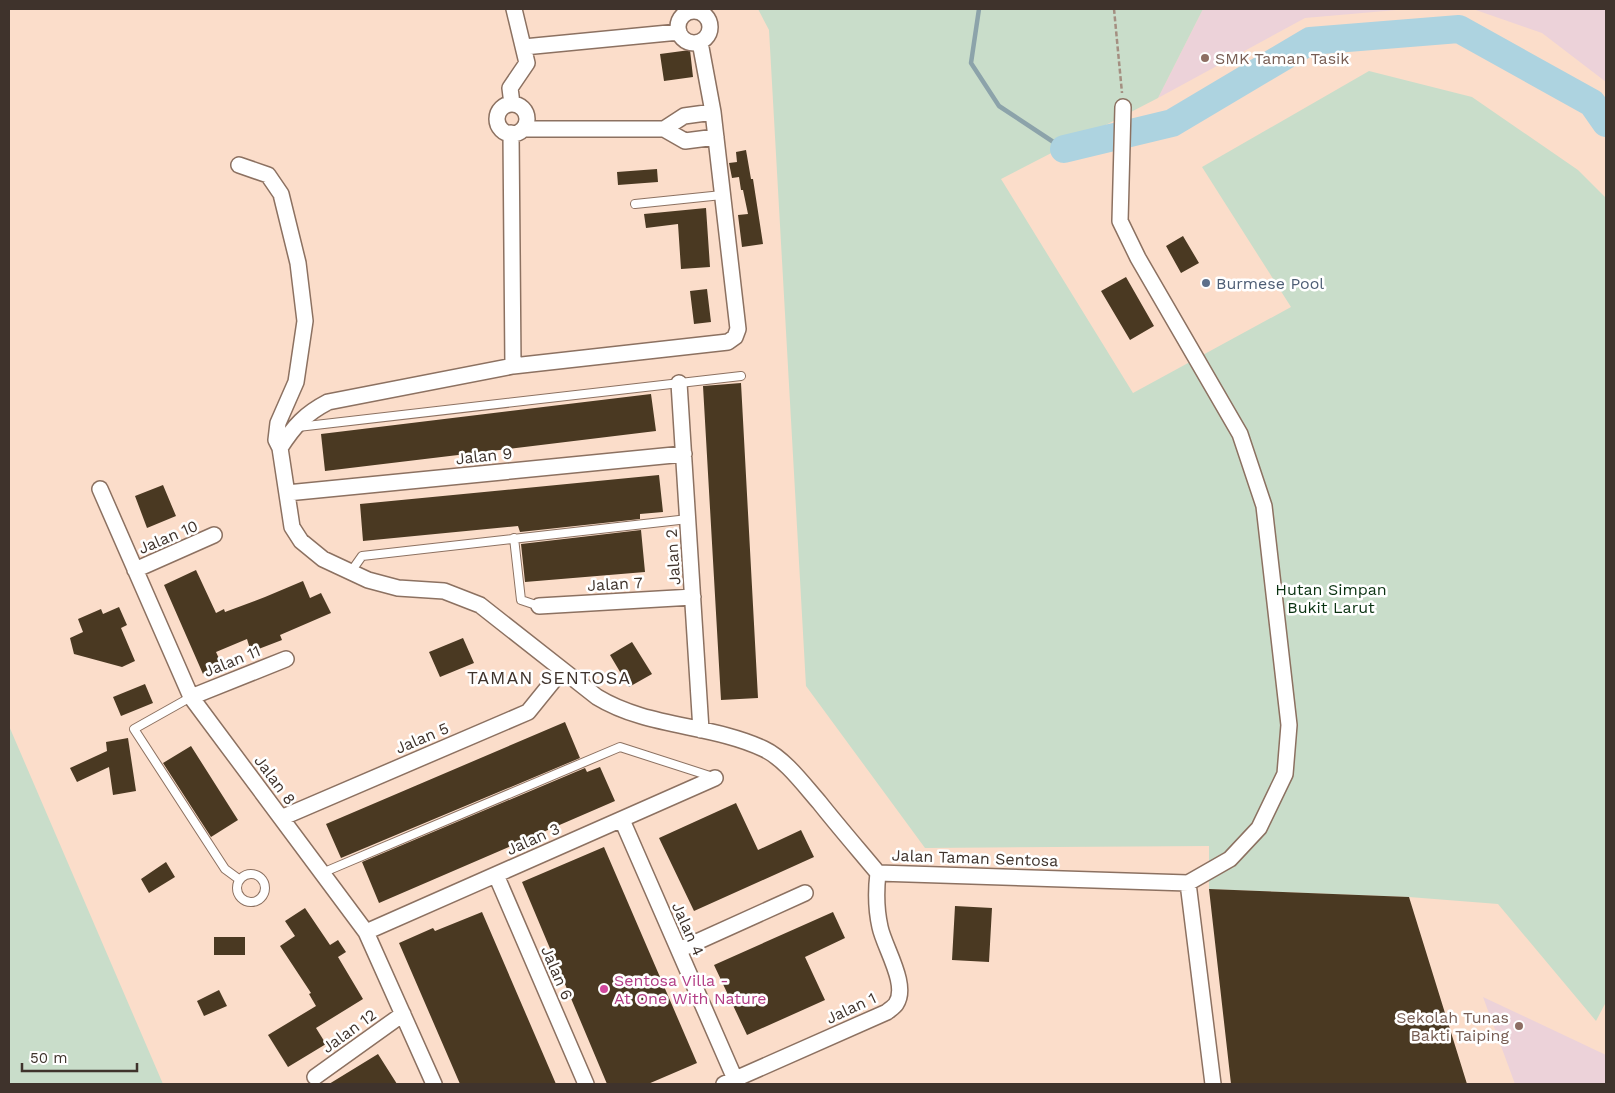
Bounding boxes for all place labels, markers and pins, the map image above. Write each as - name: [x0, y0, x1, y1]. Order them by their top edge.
- place label: SMK Taman Tasik: [1215, 49, 1349, 68]
- marker: SMK Taman Tasik: [1199, 52, 1211, 64]
- place label: Burmese Pool: [1216, 274, 1324, 293]
- marker: Burmese Pool: [1200, 277, 1212, 289]
- place label: Sentosa Villa - At One With Nature: [614, 971, 766, 1008]
- marker: Sentosa Villa - At One With Nature: [598, 983, 610, 995]
- place label: Sekolah Tunas Bakti Taiping: [1396, 1008, 1509, 1045]
- marker: Sekolah Tunas Bakti Taiping: [1513, 1020, 1525, 1032]

